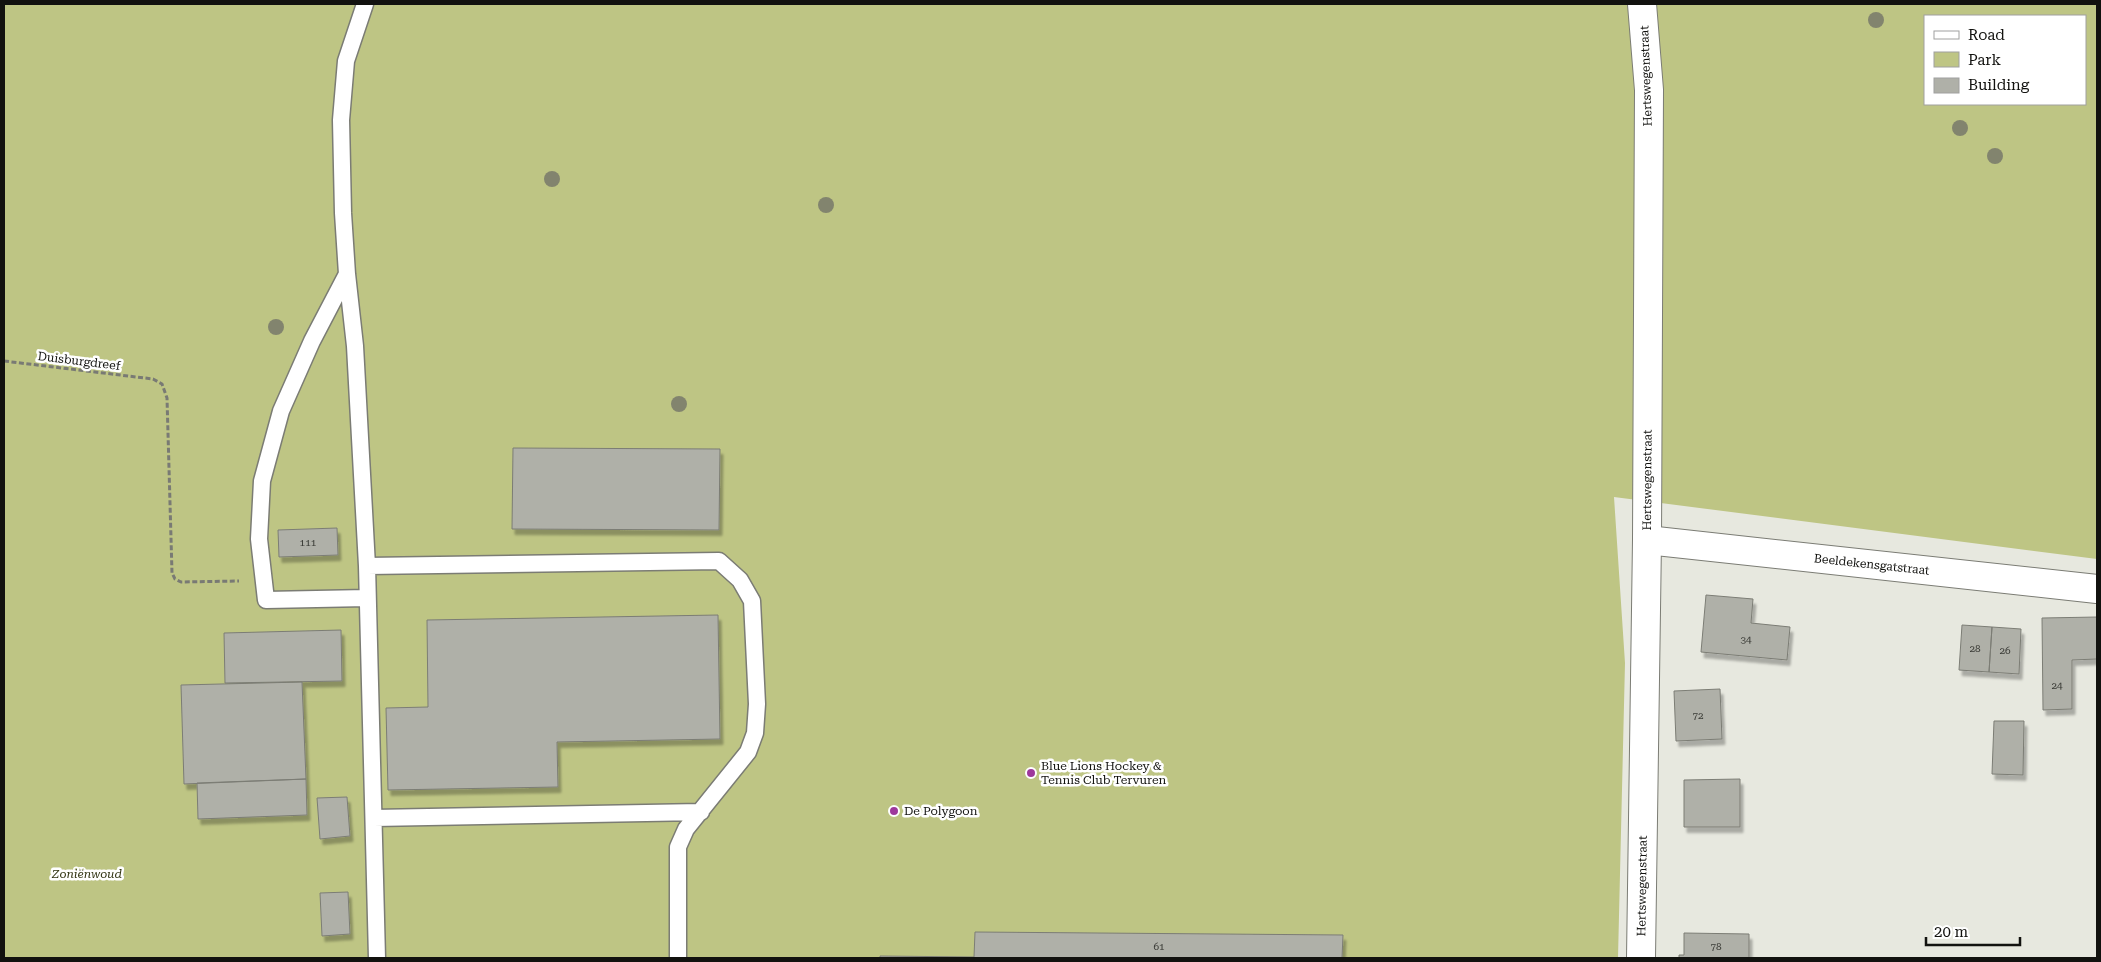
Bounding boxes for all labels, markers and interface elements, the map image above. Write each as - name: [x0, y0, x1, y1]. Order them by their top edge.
- legend: [1924, 15, 2086, 105]
- street label: Hertswegenstraat: [1637, 25, 1655, 127]
- text: Road: [1968, 26, 2005, 44]
- text: Park: [1968, 51, 2002, 69]
- text: Building: [1968, 76, 2030, 94]
- street label: Duisburgdreef: [37, 349, 121, 373]
- street label: Hertswegenstraat: [1640, 429, 1654, 531]
- house number: 111: [300, 537, 317, 548]
- street label: Beeldekensgatstraat: [1813, 551, 1931, 578]
- house number: 34: [1740, 634, 1752, 645]
- house number: 28: [1969, 643, 1981, 654]
- house number: 26: [1999, 645, 2011, 656]
- house number: 24: [2051, 680, 2063, 691]
- house number: 72: [1692, 710, 1704, 721]
- place label: Blue Lions Hockey & Tennis Club Tervuren: [1041, 759, 1166, 787]
- marker: Blue Lions Hockey & Tennis Club Tervuren: [1025, 767, 1037, 779]
- place label: De Polygoon: [904, 804, 978, 818]
- marker: De Polygoon: [888, 805, 900, 817]
- street label: Hertswegenstraat: [1634, 835, 1650, 937]
- park label: Zoniënwoud: [51, 867, 122, 881]
- scale bar: [1926, 914, 2020, 946]
- text: 20 m: [1934, 923, 1969, 941]
- house number: 61: [1153, 941, 1165, 952]
- house number: 78: [1710, 941, 1722, 952]

